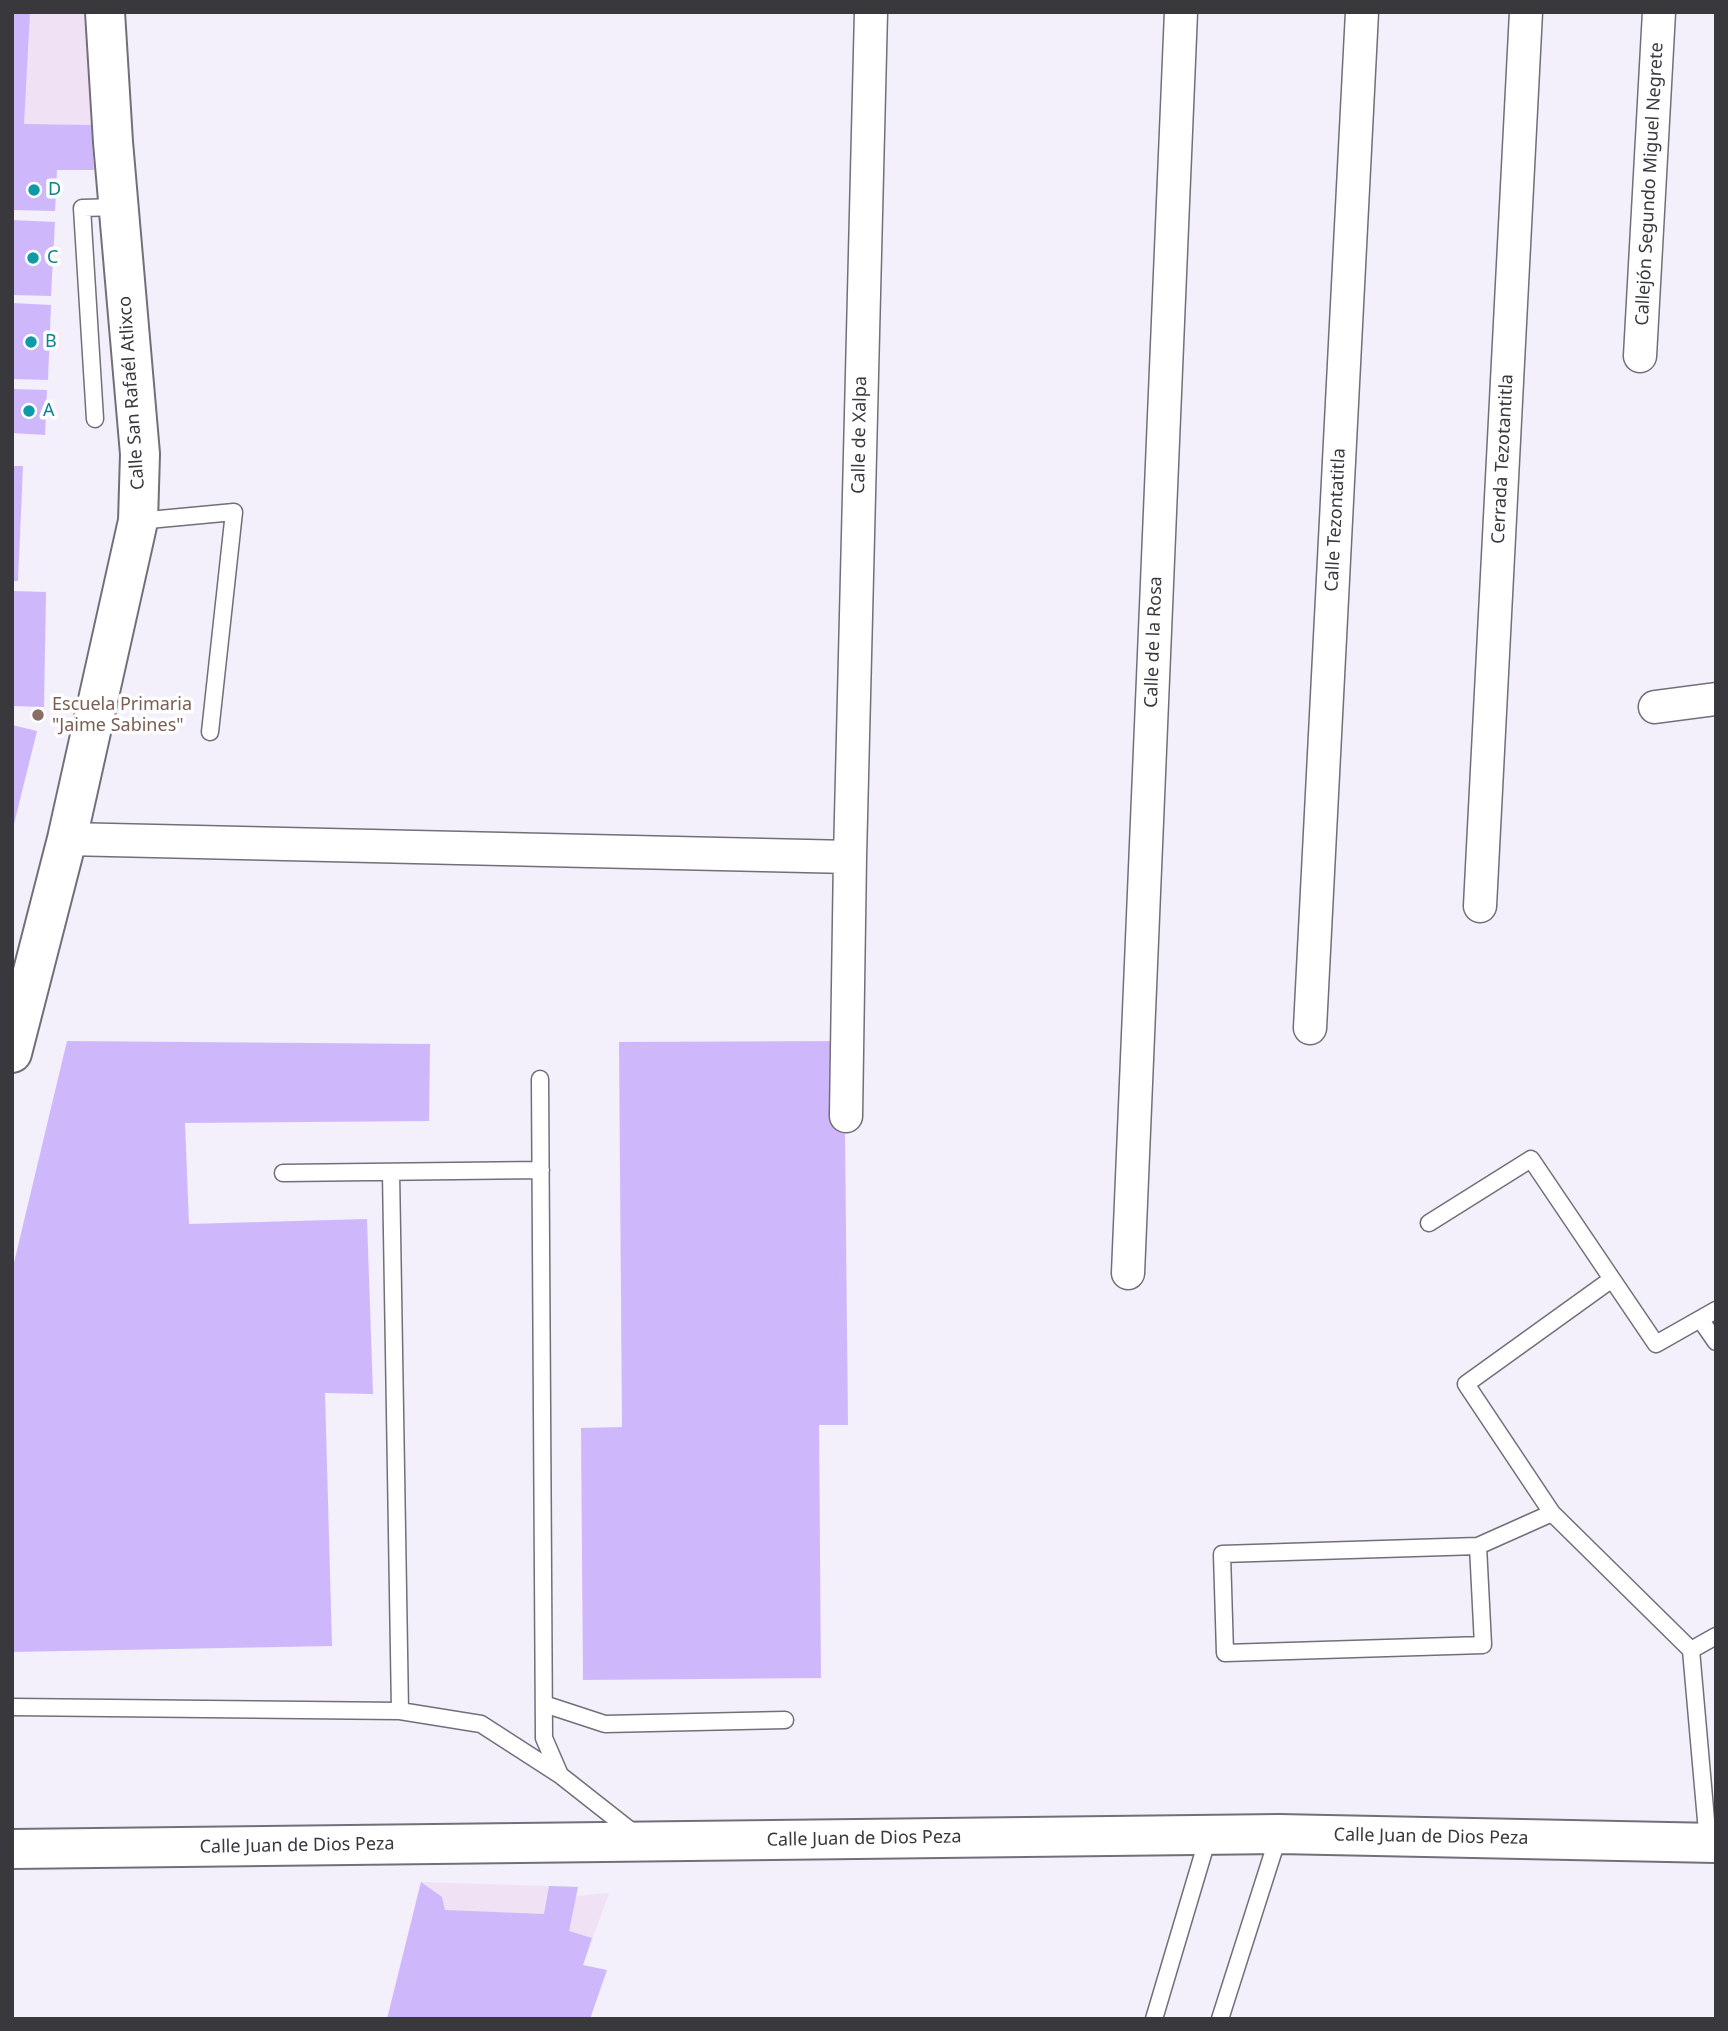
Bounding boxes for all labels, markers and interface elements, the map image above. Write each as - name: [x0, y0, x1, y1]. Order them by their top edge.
- street label: Callejón Segundo Miguel Negrete: [1632, 42, 1668, 326]
- place label: D: [48, 179, 61, 201]
- marker: D: [26, 182, 42, 198]
- place label: C: [47, 247, 58, 269]
- marker: C: [25, 250, 41, 266]
- street label: Calle San Rafaél Atlixco: [114, 295, 150, 491]
- place label: B: [45, 331, 57, 353]
- marker: B: [23, 334, 39, 350]
- street label: Cerrada Tezotantitla: [1488, 373, 1518, 545]
- street label: Calle de Xalpa: [848, 376, 872, 494]
- place label: A: [43, 400, 55, 422]
- marker: A: [21, 403, 37, 419]
- street label: Calle Tezontatitla: [1321, 448, 1351, 592]
- street label: Calle de la Rosa: [1141, 576, 1167, 708]
- place label: Escuela Primaria "Jaime Sabines": [52, 694, 192, 736]
- marker: Escuela Primaria "Jaime Sabines": [30, 707, 46, 723]
- street label: Calle Juan de Dios Peza: [1333, 1825, 1529, 1849]
- street label: Calle Juan de Dios Peza: [766, 1827, 962, 1851]
- street label: Calle Juan de Dios Peza: [199, 1834, 395, 1858]

